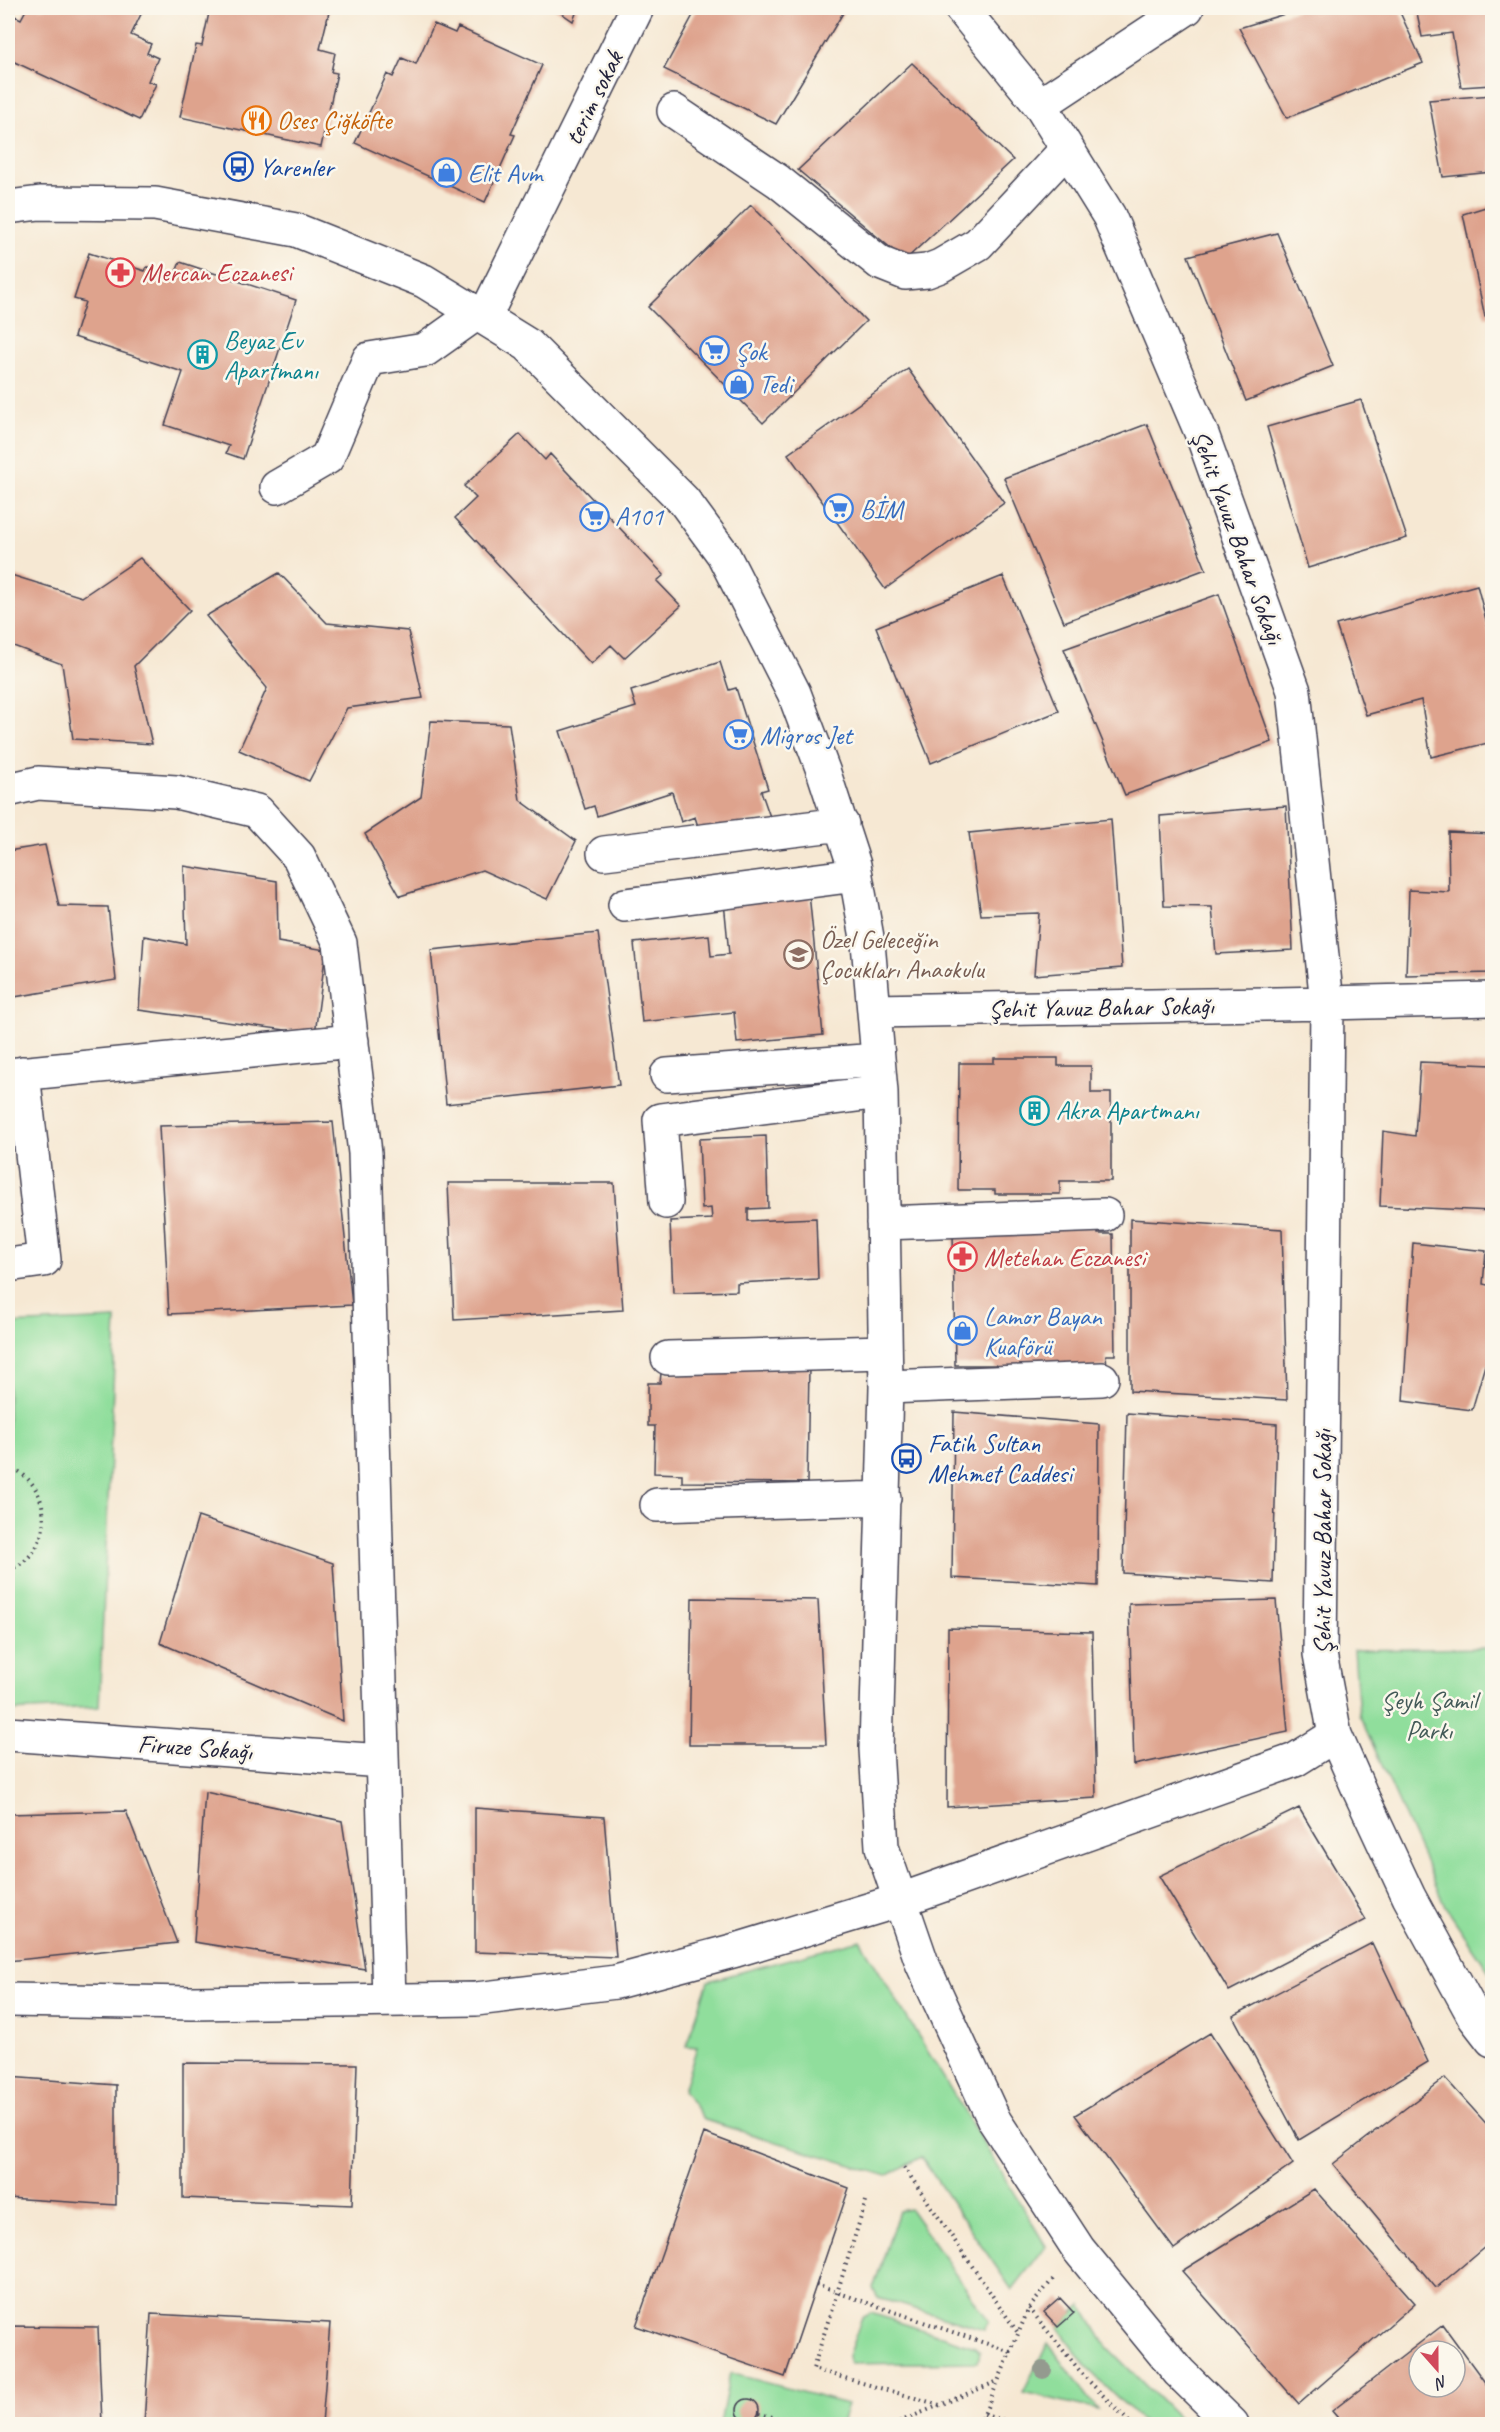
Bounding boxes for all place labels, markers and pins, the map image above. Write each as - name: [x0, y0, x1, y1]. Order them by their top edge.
- restaurant icon: Oses Çiğköfte: [240, 104, 272, 136]
- place label: Oses Çiğköfte: [277, 104, 394, 137]
- bus stop icon: Yarenler: [222, 151, 254, 183]
- place label: Yarenler: [259, 151, 336, 184]
- shop icon: Elit Avm: [431, 157, 463, 189]
- place label: Elit Avm: [468, 157, 545, 190]
- pharmacy icon: Mercan Eczanesi: [105, 256, 137, 288]
- place label: Mercan Eczanesi: [142, 256, 295, 289]
- place label: Beyaz Ev Apartmanı: [224, 324, 319, 387]
- supermarket icon: Şok: [698, 335, 730, 367]
- place label: Şok: [735, 335, 769, 368]
- building icon: Beyaz Ev Apartmanı: [187, 339, 219, 371]
- shop icon: Tedi: [722, 368, 754, 400]
- place label: Tedi: [759, 368, 795, 401]
- supermarket icon: BİM: [823, 493, 855, 525]
- place label: BİM: [860, 493, 905, 526]
- supermarket icon: A101: [578, 500, 610, 532]
- place label: A101: [615, 500, 664, 533]
- supermarket icon: Migros Jet: [723, 719, 755, 751]
- place label: Migros Jet: [760, 719, 854, 752]
- place label: Özel Geleceğin Çocukları Anaokulu: [820, 923, 985, 986]
- school or university icon: Özel Geleceğin Çocukları Anaokulu: [783, 938, 815, 970]
- building icon: Akra Apartmanı: [1019, 1094, 1051, 1126]
- place label: Akra Apartmanı: [1056, 1094, 1200, 1127]
- pharmacy icon: Metehan Eczanesi: [947, 1241, 979, 1273]
- place label: Metehan Eczanesi: [984, 1241, 1148, 1274]
- place label: Lamor Bayan Kuaförü: [984, 1300, 1103, 1363]
- shop icon: Lamor Bayan Kuaförü: [947, 1315, 979, 1347]
- place label: Fatih Sultan Mehmet Caddesi: [928, 1427, 1075, 1490]
- bus stop icon: Fatih Sultan Mehmet Caddesi: [891, 1442, 923, 1474]

